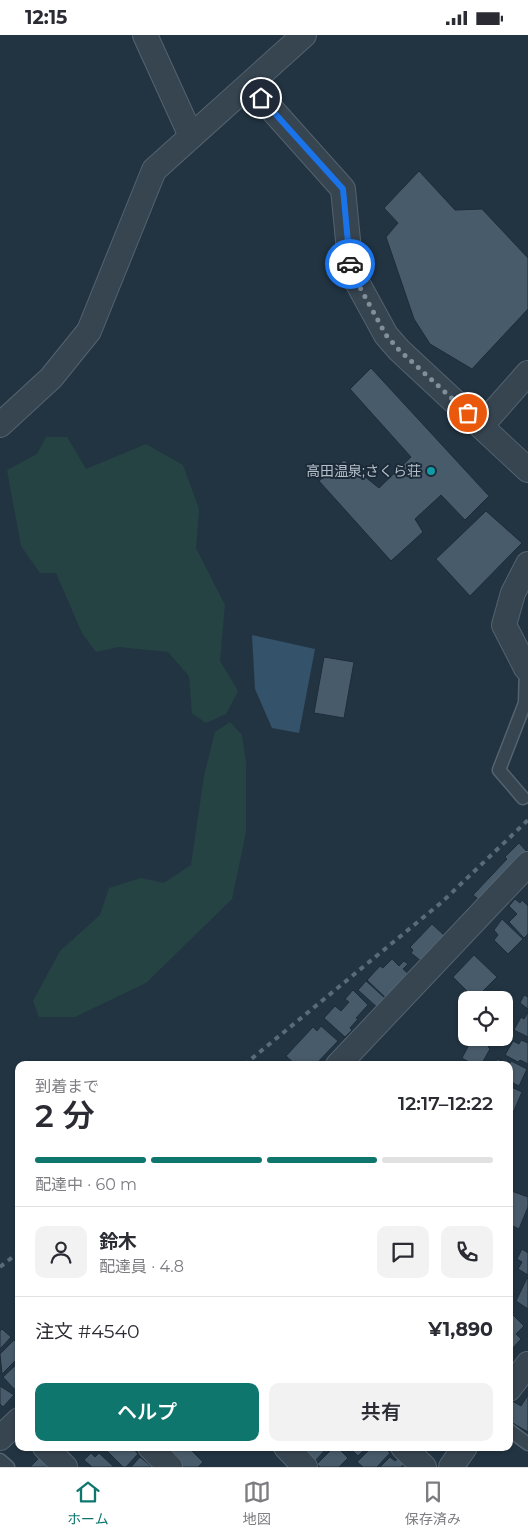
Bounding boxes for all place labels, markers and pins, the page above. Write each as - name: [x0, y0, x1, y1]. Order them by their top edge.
- pin: [240, 77, 282, 119]
- pin: [447, 392, 489, 434]
- place label: 高田温泉;さくら荘: [306, 462, 421, 480]
- marker: 高田温泉;さくら荘: [425, 465, 437, 477]

